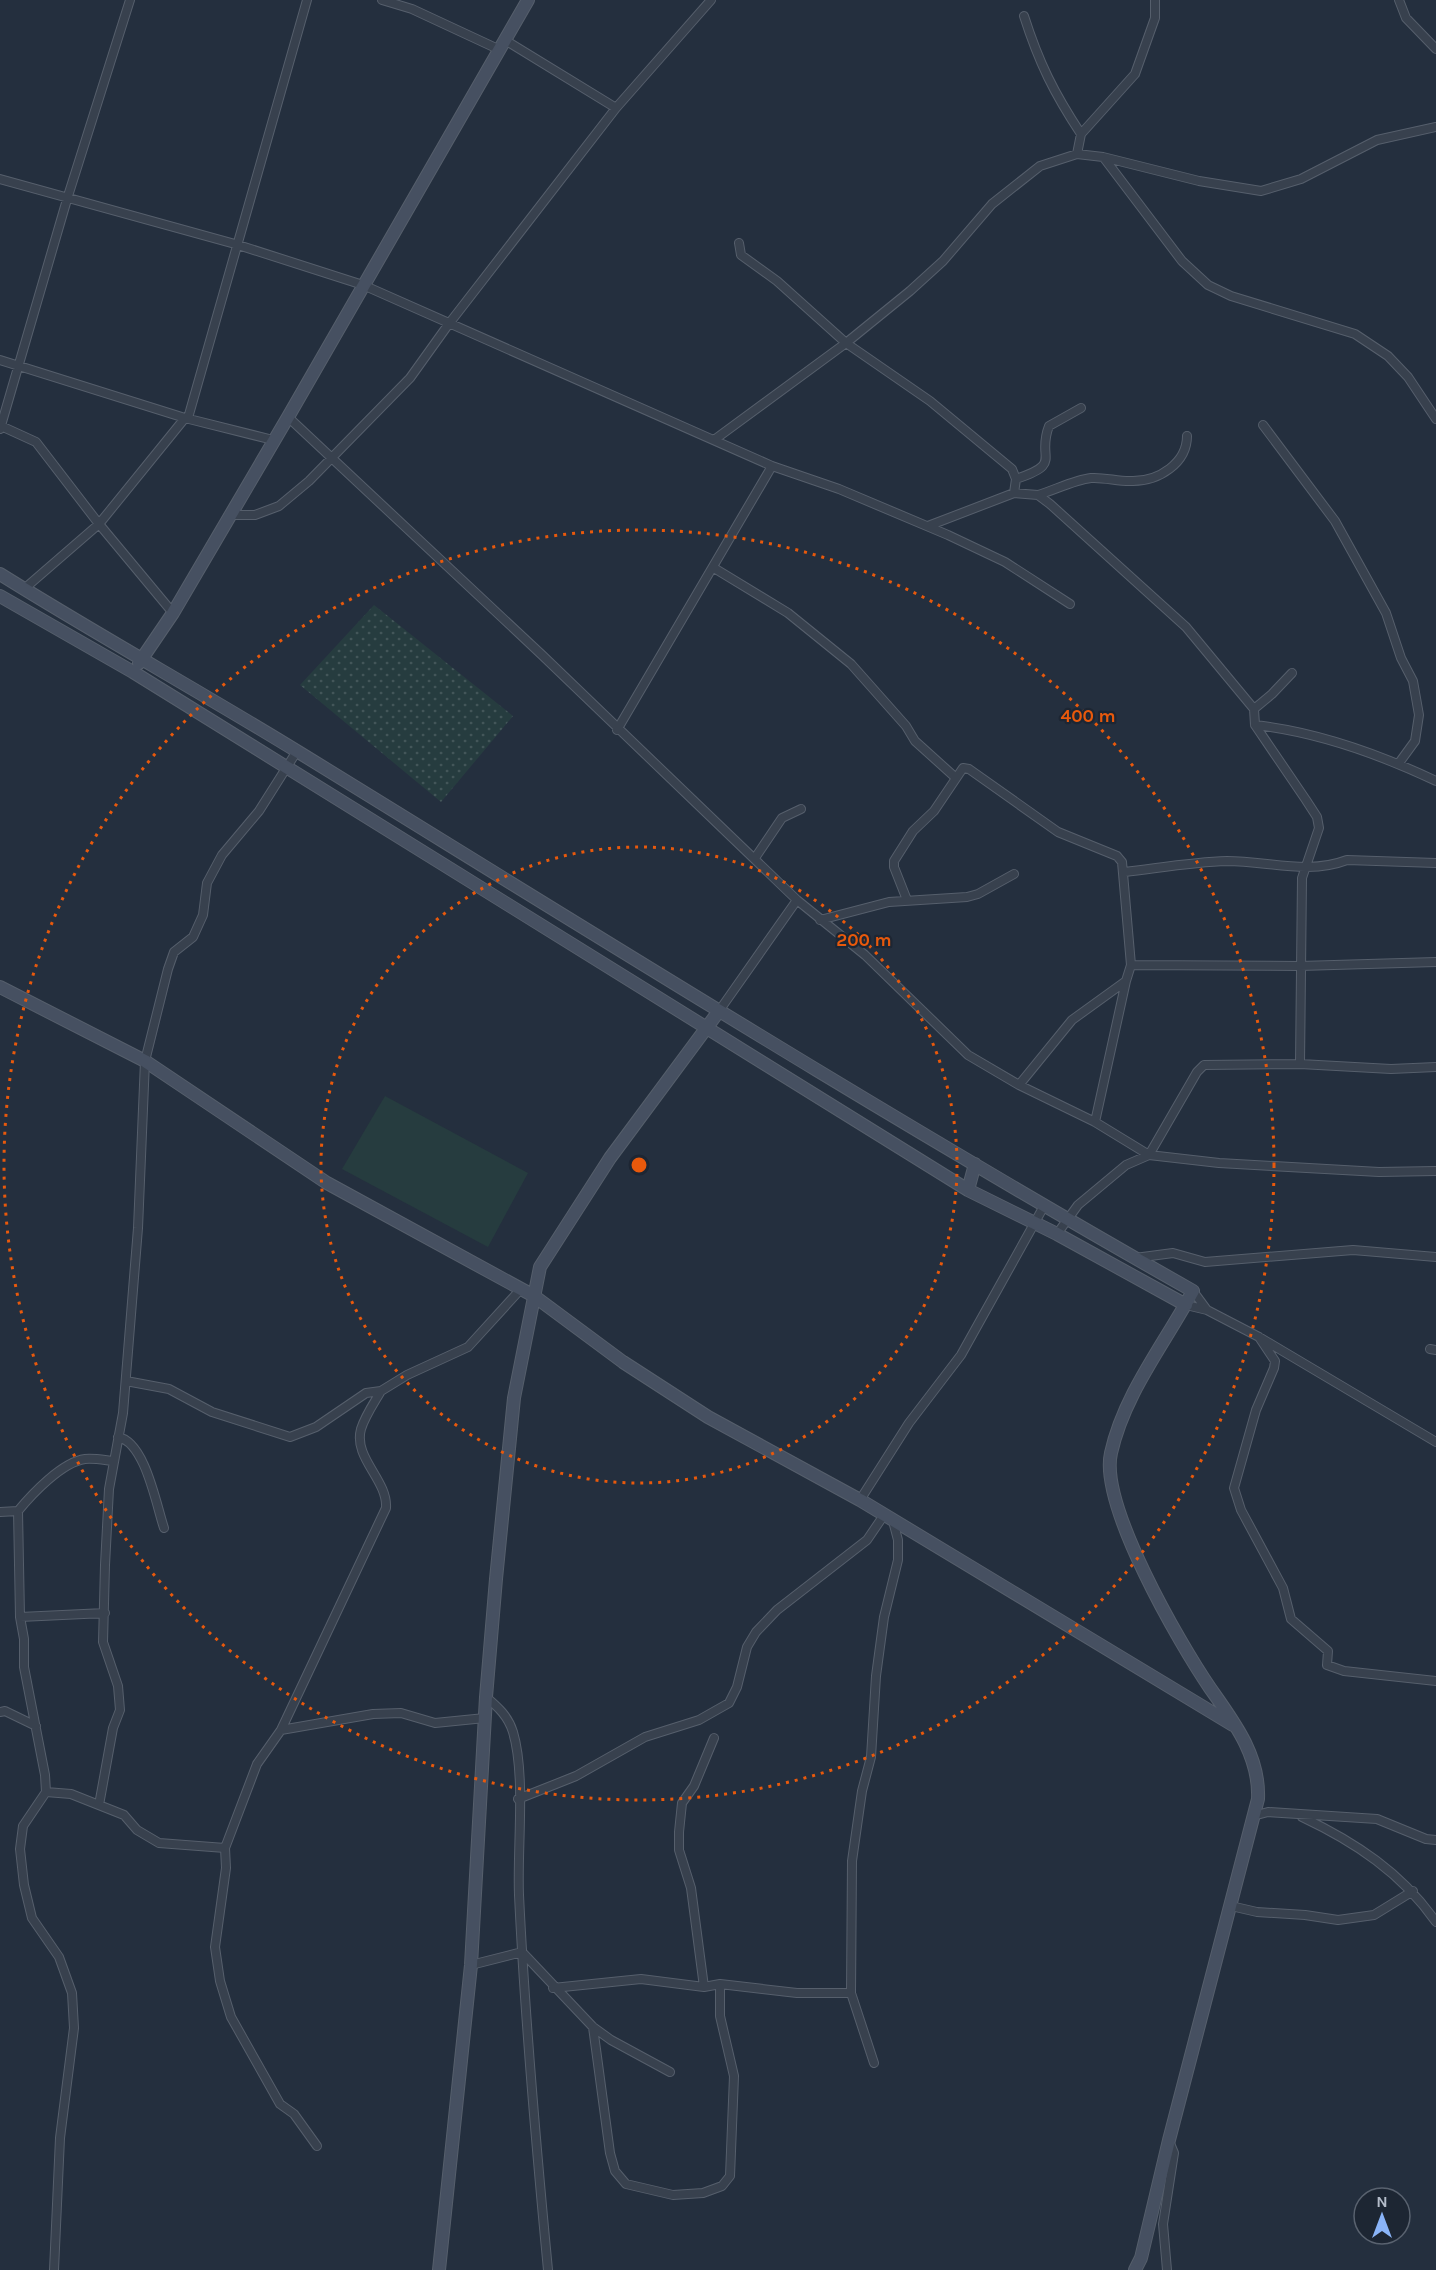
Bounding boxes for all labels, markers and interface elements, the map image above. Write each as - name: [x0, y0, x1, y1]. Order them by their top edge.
- text: 400 m: [1060, 705, 1116, 727]
- text: 200 m: [836, 929, 892, 951]
- centre of rings: [629, 1155, 649, 1175]
- north arrow: [1352, 2186, 1412, 2246]
- text: N: [1376, 2192, 1388, 2211]

